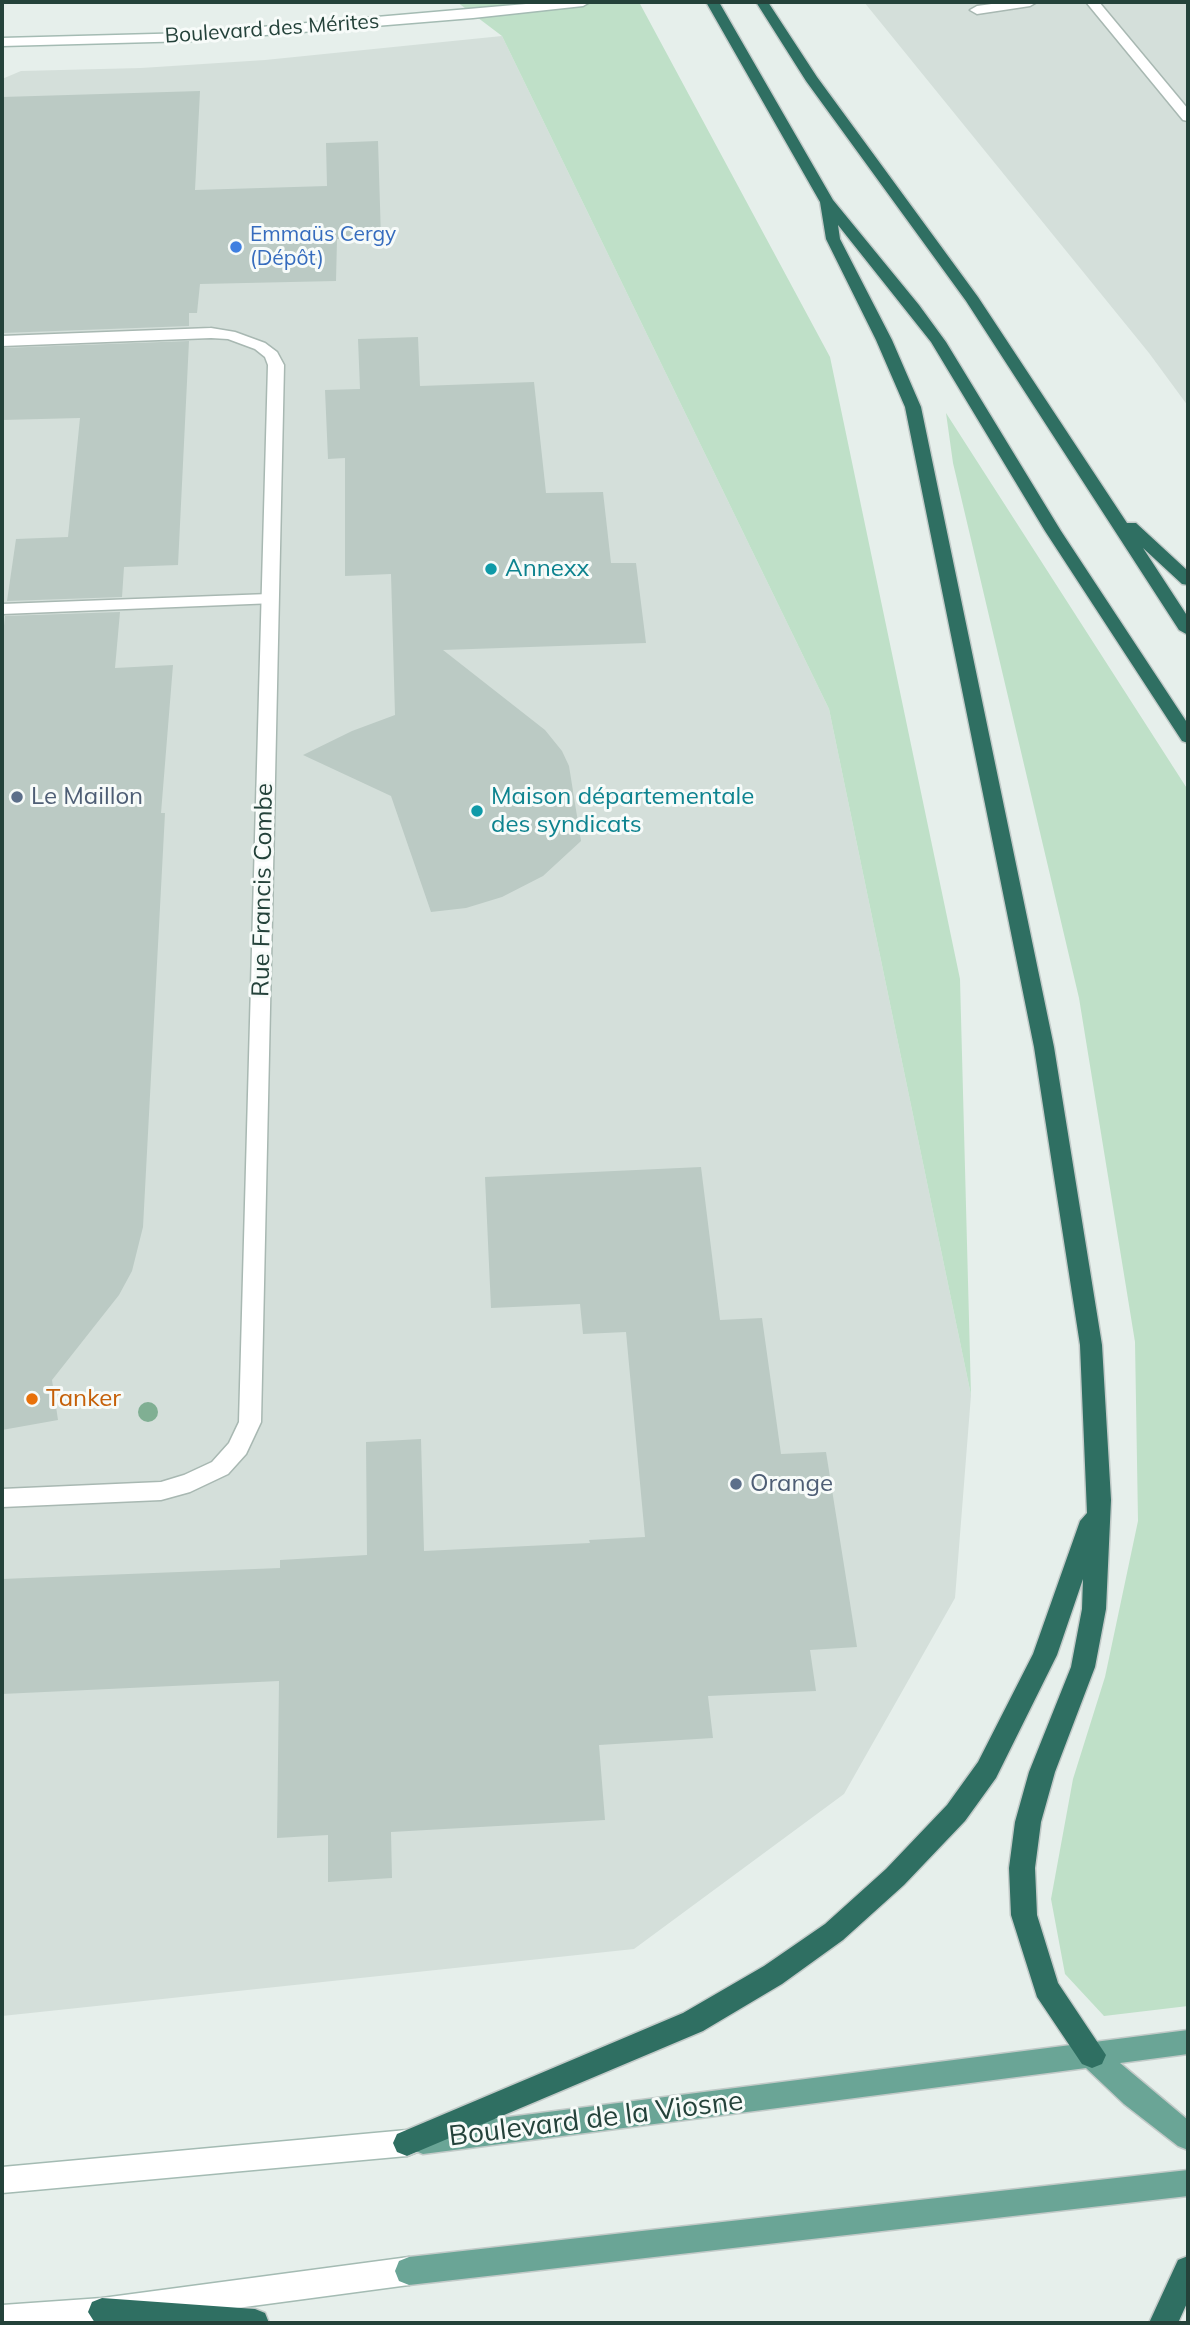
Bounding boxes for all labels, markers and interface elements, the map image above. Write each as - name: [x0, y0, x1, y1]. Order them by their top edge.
- street label: Boulevard des Mérites: [164, 9, 380, 49]
- place label: Emmaüs Cergy (Dépôt): [250, 222, 396, 272]
- marker: Emmaüs Cergy (Dépôt): [228, 239, 244, 255]
- place label: Annexx: [505, 555, 589, 583]
- marker: Annexx: [483, 561, 499, 577]
- place label: Le Maillon: [31, 783, 143, 811]
- street label: Rue Francis Combe: [247, 783, 279, 997]
- place label: Maison départementale des syndicats: [491, 783, 754, 839]
- marker: Le Maillon: [9, 789, 25, 805]
- marker: Maison départementale des syndicats: [469, 803, 485, 819]
- place label: Tanker: [46, 1385, 121, 1413]
- marker: Tanker: [24, 1391, 40, 1407]
- place label: Orange: [750, 1470, 833, 1498]
- marker: Orange: [728, 1476, 744, 1492]
- street label: Boulevard de la Viosne: [447, 2084, 745, 2154]

